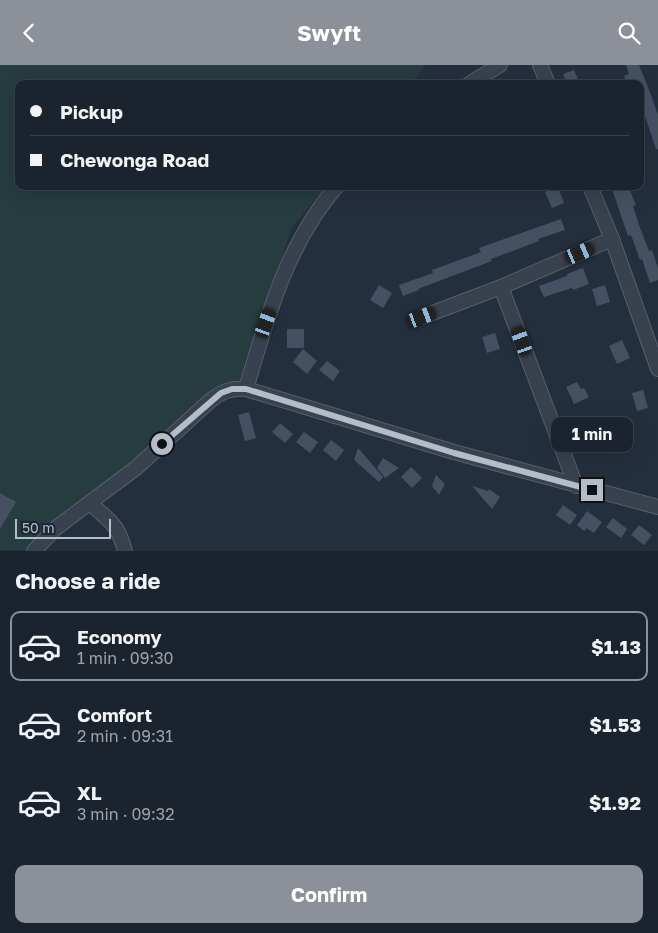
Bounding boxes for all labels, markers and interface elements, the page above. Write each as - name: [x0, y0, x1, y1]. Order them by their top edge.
- icon: back: [15, 19, 43, 47]
- text: Swyft: [297, 19, 361, 46]
- icon: search: [615, 19, 643, 47]
- text: Pickup: [60, 100, 123, 123]
- text: Chewonga Road: [60, 148, 209, 171]
- car: [563, 240, 596, 266]
- car: [405, 305, 438, 329]
- car: [253, 306, 278, 340]
- car: [509, 324, 534, 358]
- callout: 1 min: [551, 417, 633, 453]
- text: 1 min: [572, 424, 612, 444]
- route start: [151, 433, 173, 455]
- route end: [581, 479, 603, 501]
- scale bar: [15, 515, 111, 539]
- text: 50 m: [22, 519, 55, 536]
- text: Choose a ride: [15, 567, 161, 594]
- icon: car: [17, 624, 62, 669]
- text: Economy: [77, 625, 162, 648]
- text: $1.13: [591, 635, 641, 658]
- text: 1 min · 09:30: [77, 648, 174, 668]
- icon: car: [17, 702, 62, 747]
- text: Comfort: [77, 703, 152, 726]
- text: $1.53: [589, 713, 641, 736]
- text: 2 min · 09:31: [77, 726, 173, 746]
- icon: car: [17, 780, 62, 825]
- text: XL: [77, 781, 102, 804]
- text: $1.92: [589, 791, 641, 814]
- text: 3 min · 09:32: [77, 804, 175, 824]
- button: Confirm: [15, 865, 643, 923]

